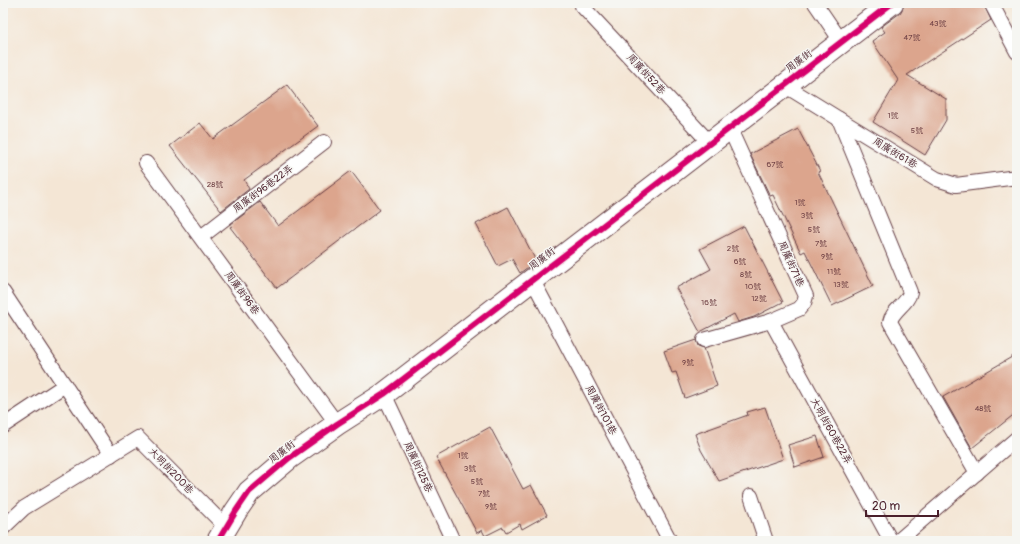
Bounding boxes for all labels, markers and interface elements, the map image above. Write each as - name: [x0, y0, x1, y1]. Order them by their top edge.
- house number: 43號: [929, 19, 947, 28]
- house number: 47號: [904, 33, 920, 42]
- street label: 周廣街: [783, 47, 815, 75]
- street label: 周廣街52巷: [624, 51, 668, 97]
- house number: 1號: [887, 111, 899, 120]
- house number: 5號: [911, 126, 923, 135]
- street label: 周廣街61巷: [871, 135, 920, 171]
- house number: 67號: [767, 160, 783, 169]
- street label: 周廣街96巷22弄: [231, 162, 295, 216]
- house number: 28號: [207, 180, 223, 189]
- house number: 1號: [794, 198, 806, 207]
- house number: 3號: [801, 211, 813, 220]
- house number: 5號: [808, 225, 820, 234]
- street label: 周廣街71巷: [776, 239, 807, 290]
- house number: 7號: [815, 239, 827, 248]
- house number: 2號: [727, 244, 739, 253]
- street label: 周廣街: [526, 245, 558, 273]
- house number: 9號: [821, 252, 833, 261]
- house number: 6號: [734, 257, 746, 266]
- house number: 11號: [827, 267, 841, 276]
- street label: 周廣街96巷: [222, 269, 262, 318]
- house number: 8號: [740, 270, 752, 279]
- house number: 13號: [833, 280, 849, 289]
- house number: 10號: [745, 282, 761, 291]
- house number: 12號: [751, 294, 767, 303]
- house number: 16號: [701, 298, 717, 307]
- house number: 9號: [682, 358, 694, 367]
- street label: 周廣街101巷: [583, 383, 620, 438]
- street label: 大明街60巷22弄: [808, 396, 854, 466]
- house number: 48號: [975, 404, 991, 413]
- street label: 周廣街: [266, 438, 298, 466]
- street label: 周廣街125巷: [401, 440, 435, 495]
- street label: 大明街200巷: [146, 446, 197, 497]
- house number: 1號: [457, 451, 469, 460]
- house number: 3號: [464, 464, 476, 473]
- house number: 5號: [471, 477, 483, 486]
- house number: 7號: [478, 489, 490, 498]
- scale bar: [866, 492, 938, 518]
- text: 20 m: [872, 499, 901, 514]
- house number: 9號: [485, 502, 497, 511]

